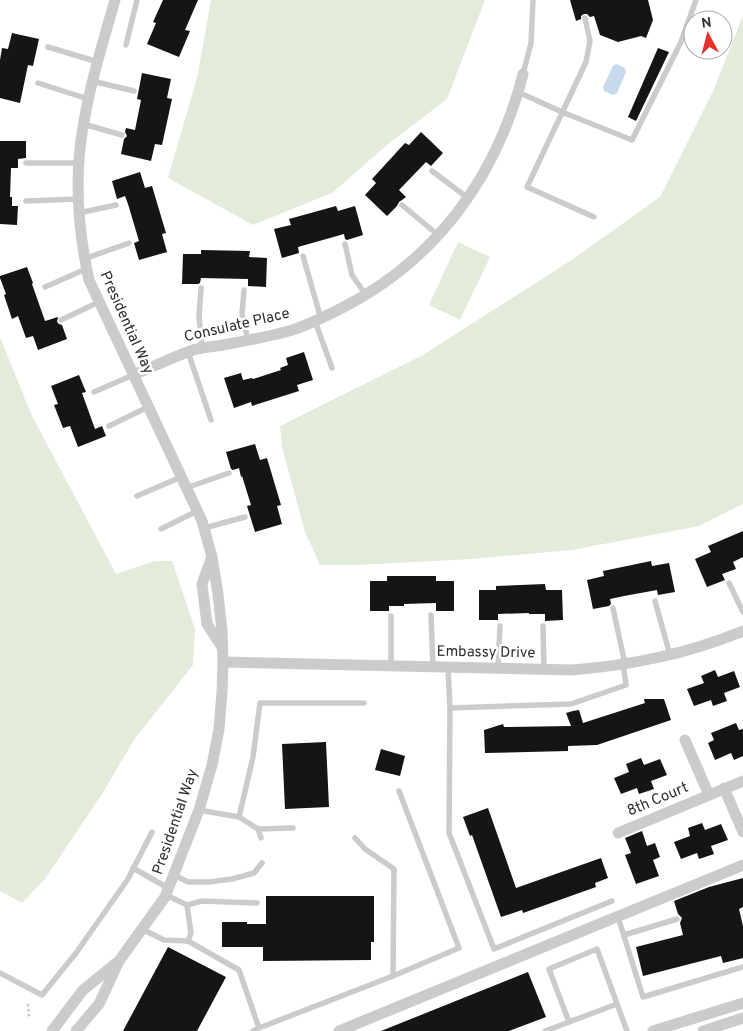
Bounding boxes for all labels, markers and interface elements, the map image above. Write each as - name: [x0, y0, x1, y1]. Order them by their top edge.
- north arrow: [683, 10, 733, 60]
- text: N: [701, 15, 713, 33]
- street label: Presidential Way: [95, 269, 157, 378]
- street label: Consulate Place: [182, 305, 292, 347]
- street label: Embassy Drive: [436, 643, 536, 663]
- street label: Presidential Way: [149, 766, 203, 877]
- street label: 8th Court: [625, 779, 691, 821]

